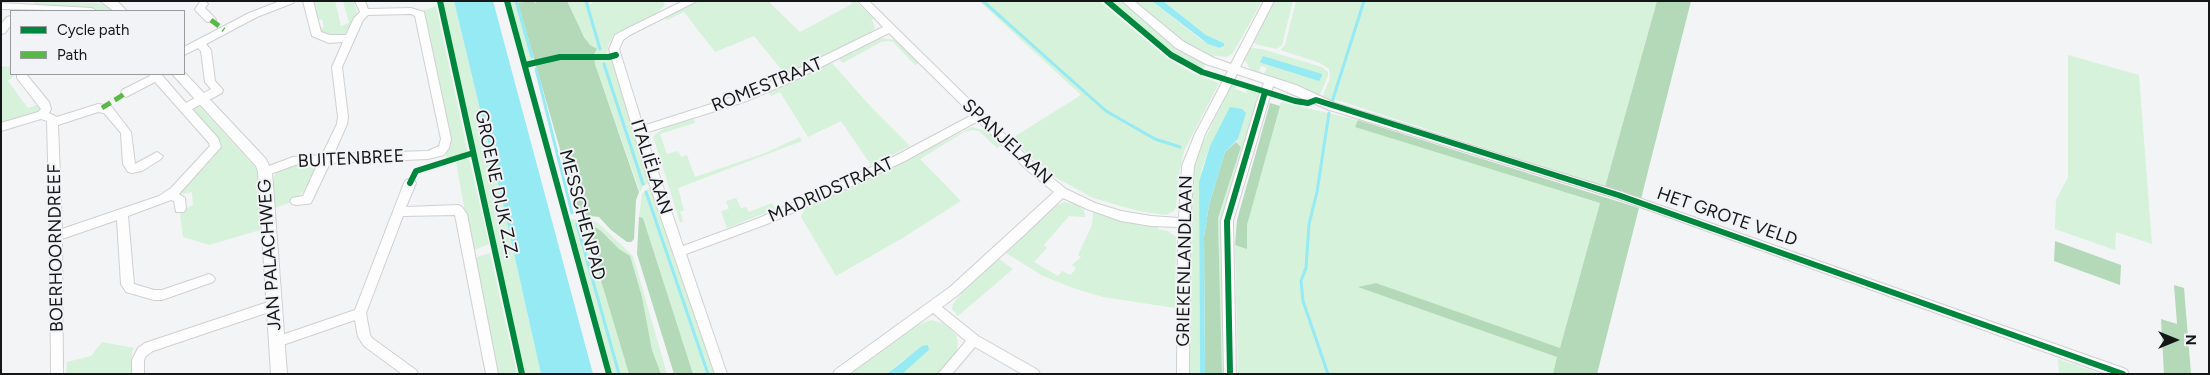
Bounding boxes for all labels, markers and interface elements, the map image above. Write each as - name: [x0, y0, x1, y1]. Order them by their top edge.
- legend: [10, 10, 185, 75]
- text: Cycle path: [57, 21, 129, 39]
- text: Path: [57, 46, 87, 64]
- street label: ROMESTRAAT: [708, 53, 826, 117]
- street label: SPANJELAAN: [958, 95, 1056, 189]
- street label: GROENE DIJK Z.Z.: [470, 108, 522, 260]
- street label: ITALIËLAAN: [626, 117, 676, 217]
- street label: BUITENBREE: [297, 145, 405, 173]
- street label: MESSCHENPAD: [554, 147, 610, 283]
- street label: MADRIDSTRAAT: [765, 153, 897, 227]
- street label: BOERHOORNDREEF: [44, 164, 68, 332]
- street label: GRIEKENLANDLAAN: [1173, 175, 1197, 347]
- street label: JAN PALACHWEG: [254, 179, 286, 331]
- street label: HET GROTE VELD: [1654, 183, 1800, 251]
- north arrow: [2150, 315, 2200, 365]
- text: N: [2182, 335, 2199, 345]

